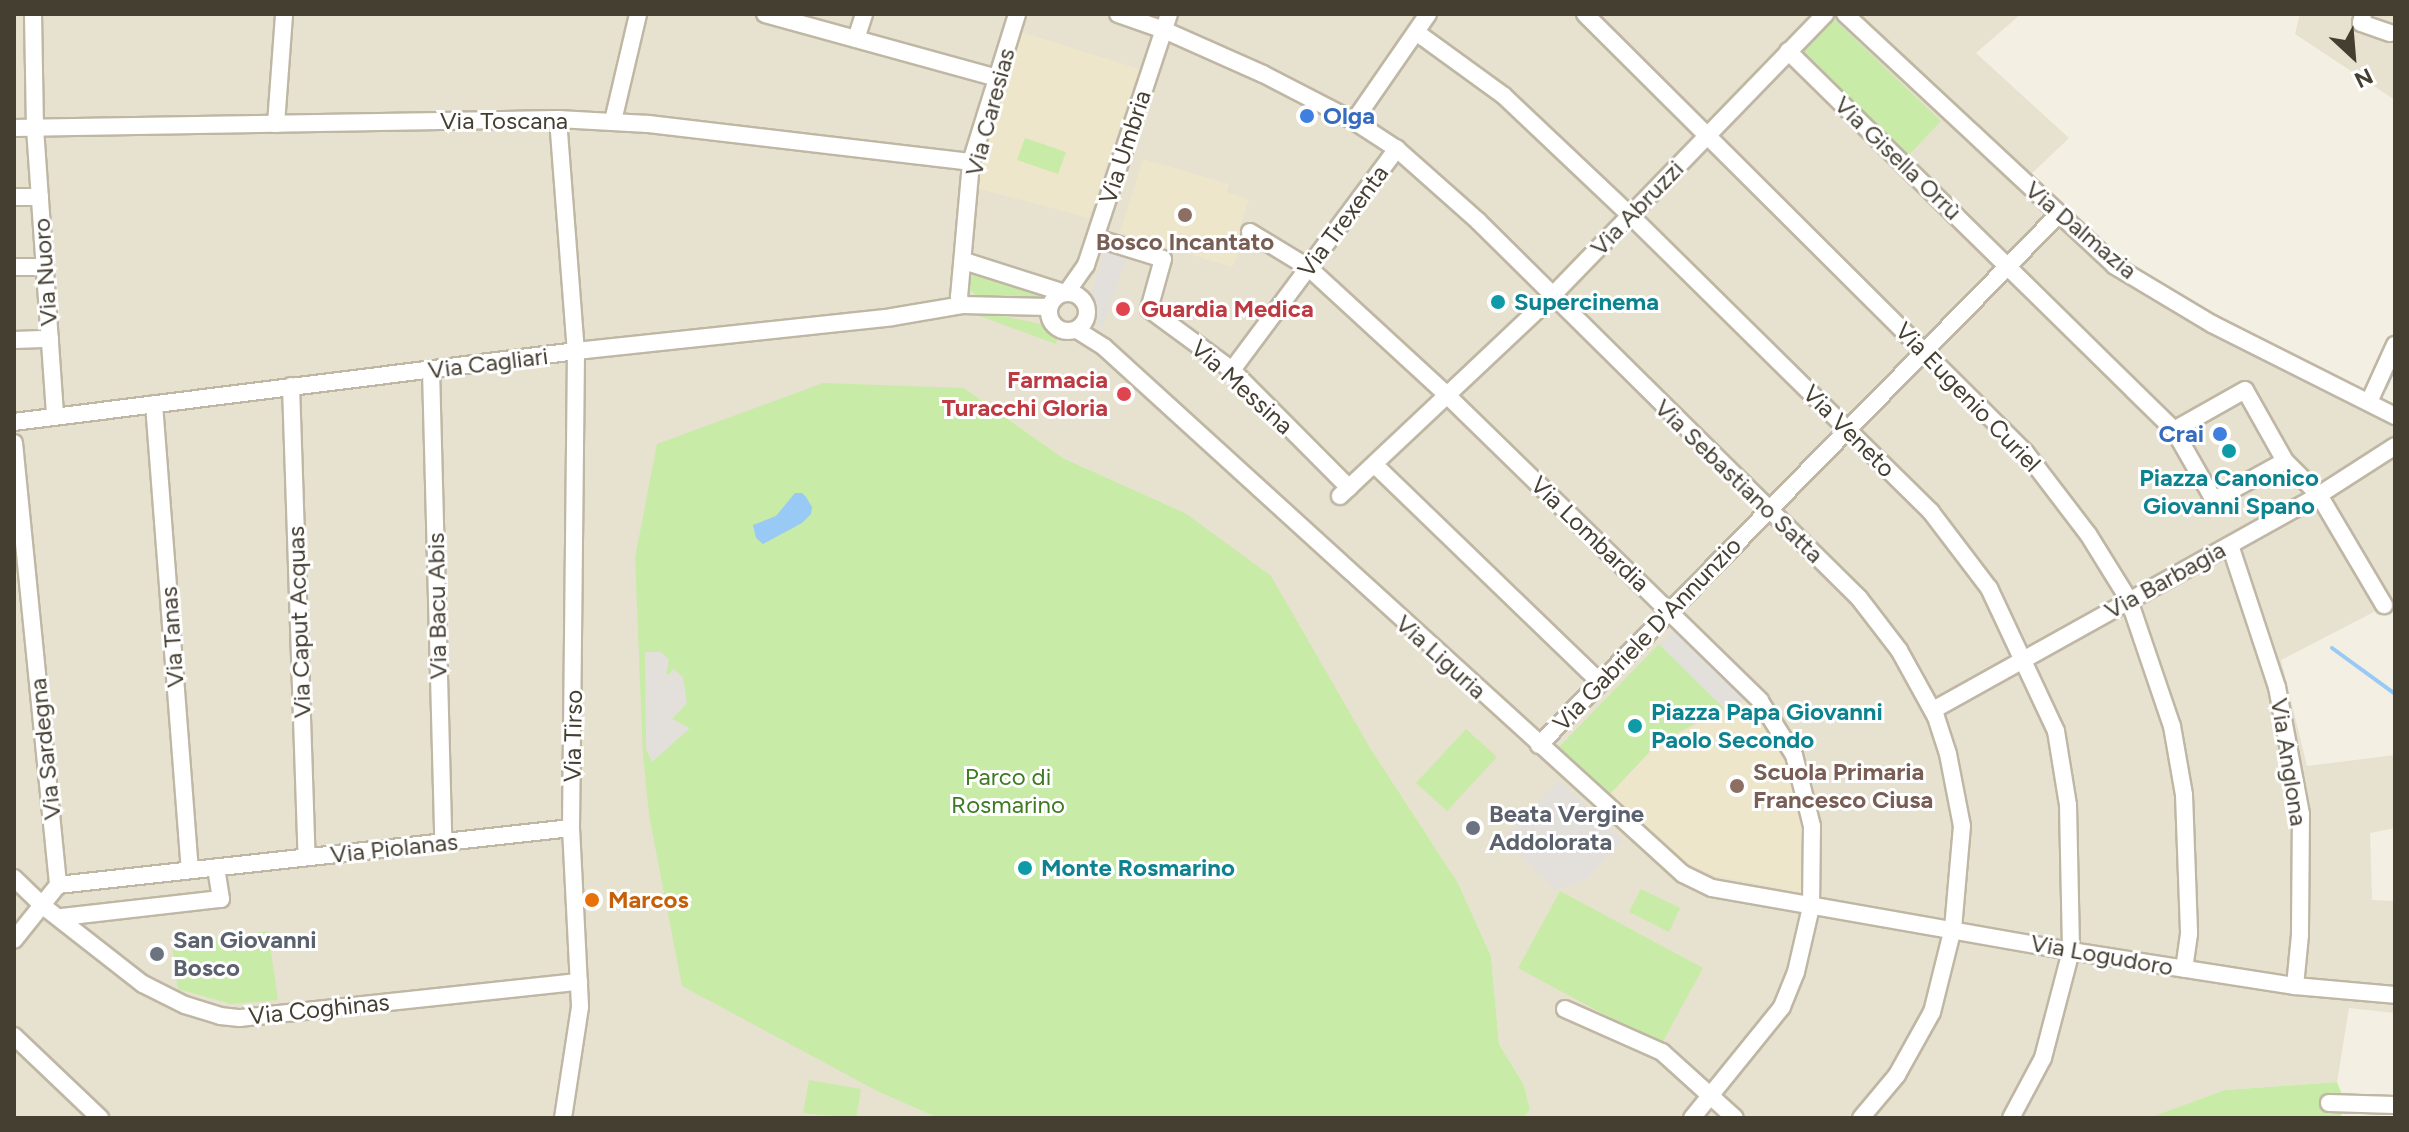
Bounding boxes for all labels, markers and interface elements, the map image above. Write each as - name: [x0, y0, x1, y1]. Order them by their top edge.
- north arrow: [2313, 16, 2393, 96]
- street label: Via Caresias: [959, 45, 1021, 179]
- text: N: [2350, 62, 2377, 94]
- street label: Via Umbria: [1093, 87, 1157, 207]
- street label: Via Gisella Orrù: [1828, 90, 1968, 226]
- place label: Olga: [1323, 102, 1375, 130]
- street label: Via Toscana: [440, 107, 568, 135]
- marker: Olga: [1298, 107, 1316, 125]
- street label: Via Abruzzi: [1585, 154, 1689, 262]
- street label: Via Trexenta: [1292, 159, 1394, 283]
- street label: Via Dalmazia: [2019, 175, 2143, 285]
- marker: Bosco Incantato: [1176, 206, 1194, 224]
- street label: Via Nuoro: [27, 217, 63, 327]
- place label: Bosco Incantato: [1096, 228, 1274, 256]
- place label: Supercinema: [1514, 288, 1659, 316]
- marker: Supercinema: [1489, 293, 1507, 311]
- place label: Guardia Medica: [1141, 295, 1314, 323]
- marker: Guardia Medica: [1112, 298, 1134, 320]
- street label: Via Eugenio Curiel: [1889, 316, 2047, 478]
- street label: Via Messina: [1185, 334, 1299, 440]
- street label: Via Cagliari: [426, 341, 550, 385]
- place label: Farmacia Turacchi Gloria: [942, 366, 1108, 422]
- street label: Via Veneto: [1797, 379, 1901, 483]
- marker: Farmacia Turacchi Gloria: [1115, 385, 1133, 403]
- street label: Via Sebastiano Satta: [1649, 393, 1829, 569]
- place label: Crai: [2158, 420, 2204, 448]
- marker: Crai: [2211, 425, 2229, 443]
- marker: Piazza Canonico Giovanni Spano: [2220, 442, 2238, 460]
- place label: Piazza Canonico Giovanni Spano: [2139, 464, 2319, 520]
- street label: Via Lombardia: [1525, 470, 1655, 598]
- street label: Via Caput Acquas: [281, 525, 317, 719]
- street label: Via Gabriele D'Annunzio: [1547, 531, 1747, 737]
- street label: Via Bacu Abis: [421, 532, 453, 680]
- street label: Via Barbagia: [2100, 535, 2230, 625]
- street label: Via Tanas: [154, 586, 190, 688]
- street label: Via Liguria: [1390, 609, 1492, 705]
- street label: Via Sardegna: [23, 677, 67, 821]
- street label: Via Tirso: [558, 690, 588, 782]
- street label: Via Anglona: [2265, 696, 2313, 828]
- place label: Piazza Papa Giovanni Paolo Secondo: [1651, 698, 1883, 754]
- marker: Piazza Papa Giovanni Paolo Secondo: [1626, 717, 1644, 735]
- place label: Scuola Primaria Francesco Ciusa: [1753, 758, 1933, 814]
- park label: Parco di Rosmarino: [951, 763, 1065, 819]
- marker: Scuola Primaria Francesco Ciusa: [1728, 777, 1746, 795]
- place label: Beata Vergine Addolorata: [1489, 800, 1644, 856]
- marker: Beata Vergine Addolorata: [1464, 819, 1482, 837]
- street label: Via Piolanas: [329, 827, 459, 869]
- place label: Monte Rosmarino: [1041, 854, 1235, 882]
- marker: Monte Rosmarino: [1016, 859, 1034, 877]
- place label: Marcos: [608, 886, 689, 914]
- marker: Marcos: [583, 891, 601, 909]
- place label: San Giovanni Bosco: [173, 926, 317, 982]
- street label: Via Logudoro: [2028, 928, 2176, 982]
- marker: San Giovanni Bosco: [148, 945, 166, 963]
- street label: Via Coghinas: [247, 987, 391, 1031]

